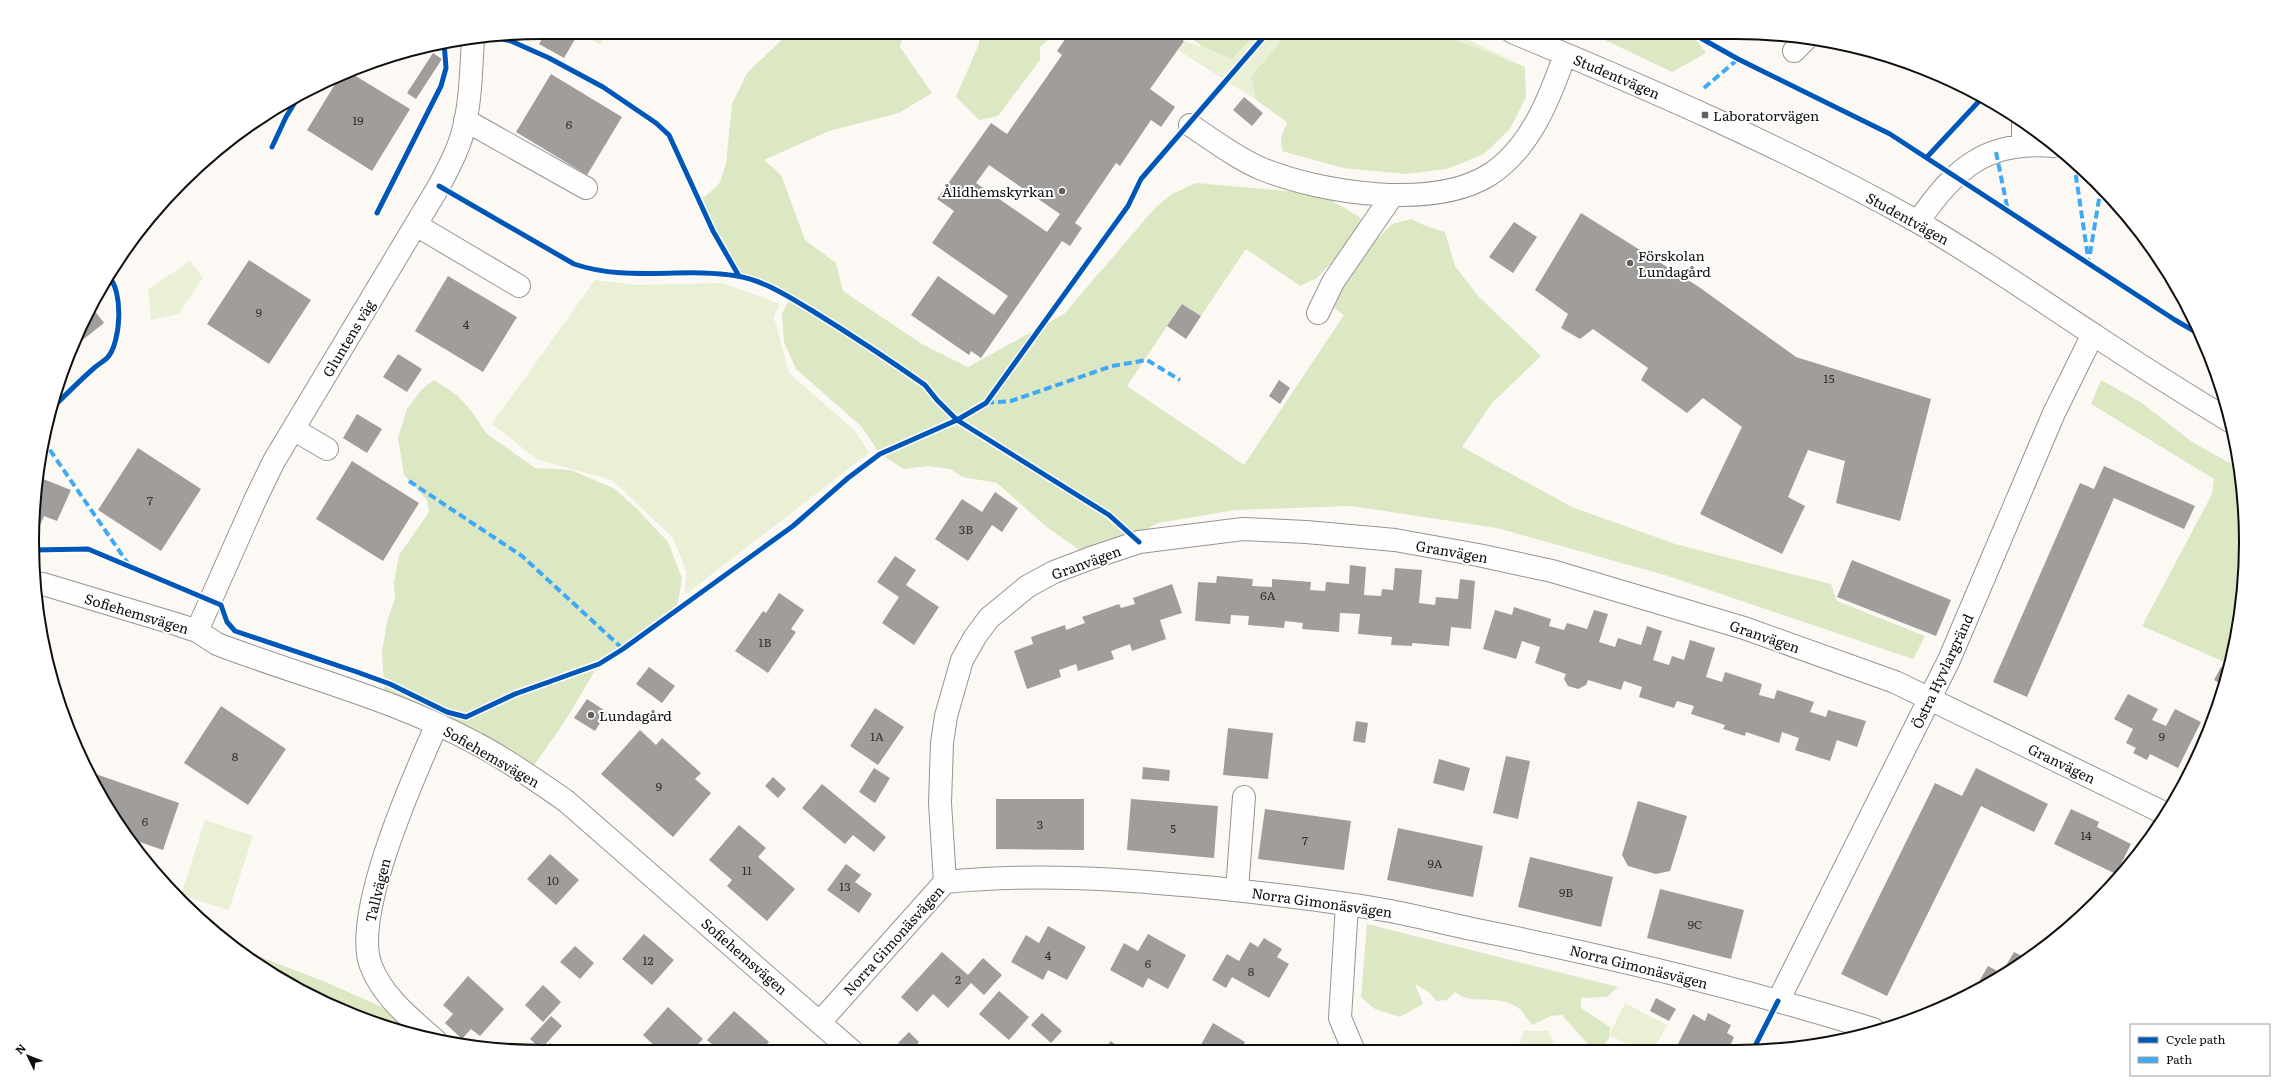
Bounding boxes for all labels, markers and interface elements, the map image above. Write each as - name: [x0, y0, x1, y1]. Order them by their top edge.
- street label: Studentvägen: [1571, 49, 1663, 103]
- place label: Laboratorvägen: [1713, 105, 1819, 125]
- marker: Laboratorvägen: [1700, 110, 1710, 120]
- house number: 19: [352, 111, 364, 129]
- house number: 6: [566, 115, 573, 133]
- place label: Ålidhemskyrkan: [942, 181, 1054, 201]
- marker: Ålidhemskyrkan: [1057, 186, 1067, 196]
- street label: Studentvägen: [1863, 187, 1953, 249]
- place label: Förskolan Lundagård: [1638, 245, 1711, 281]
- marker: Förskolan Lundagård: [1625, 258, 1635, 268]
- street label: Gluntens väg: [317, 295, 379, 380]
- house number: 9: [256, 303, 262, 321]
- house number: 4: [463, 315, 470, 333]
- house number: 15: [1824, 369, 1834, 387]
- house number: 7: [147, 491, 153, 509]
- house number: 3B: [959, 520, 973, 538]
- street label: Granvägen: [1414, 535, 1490, 567]
- street label: Granvägen: [1048, 540, 1124, 584]
- house number: 6A: [1260, 586, 1276, 604]
- street label: Sofiehemsvägen: [82, 588, 192, 638]
- street label: Östra Hyvlargränd: [1907, 610, 1978, 732]
- street label: Granvägen: [1727, 615, 1803, 657]
- house number: 1B: [759, 633, 771, 651]
- place label: Lundagård: [599, 705, 672, 725]
- marker: Lundagård: [586, 710, 596, 720]
- street label: Sofiehemsvägen: [440, 720, 544, 792]
- house number: 1A: [870, 727, 884, 745]
- house number: 9: [2159, 727, 2165, 745]
- street label: Granvägen: [2025, 738, 2099, 788]
- house number: 8: [232, 747, 239, 765]
- house number: 9: [656, 777, 662, 795]
- house number: 6: [142, 812, 149, 830]
- house number: 3: [1037, 815, 1043, 833]
- house number: 5: [1170, 819, 1176, 837]
- house number: 14: [2080, 826, 2092, 844]
- house number: 7: [1302, 831, 1308, 849]
- house number: 9A: [1427, 854, 1443, 872]
- street label: Tallvägen: [359, 856, 395, 924]
- house number: 11: [742, 861, 752, 879]
- house number: 10: [547, 871, 559, 889]
- house number: 13: [839, 877, 851, 895]
- street label: Norra Gimonäsvägen: [838, 881, 948, 999]
- street label: Norra Gimonäsvägen: [1250, 882, 1394, 922]
- house number: 9B: [1559, 883, 1573, 901]
- street label: Sofiehemsvägen: [698, 913, 792, 999]
- house number: 9C: [1688, 915, 1702, 933]
- street label: Norra Gimonäsvägen: [1568, 939, 1710, 993]
- house number: 4: [1045, 946, 1052, 964]
- house number: 12: [643, 951, 653, 969]
- house number: 6: [1145, 954, 1152, 972]
- house number: 8: [1248, 962, 1255, 980]
- house number: 2: [955, 970, 961, 988]
- legend: [2130, 1024, 2270, 1076]
- text: Cycle path: [2166, 1030, 2226, 1048]
- north arrow: [8, 1036, 48, 1076]
- text: N: [11, 1040, 29, 1057]
- text: Path: [2166, 1050, 2192, 1068]

